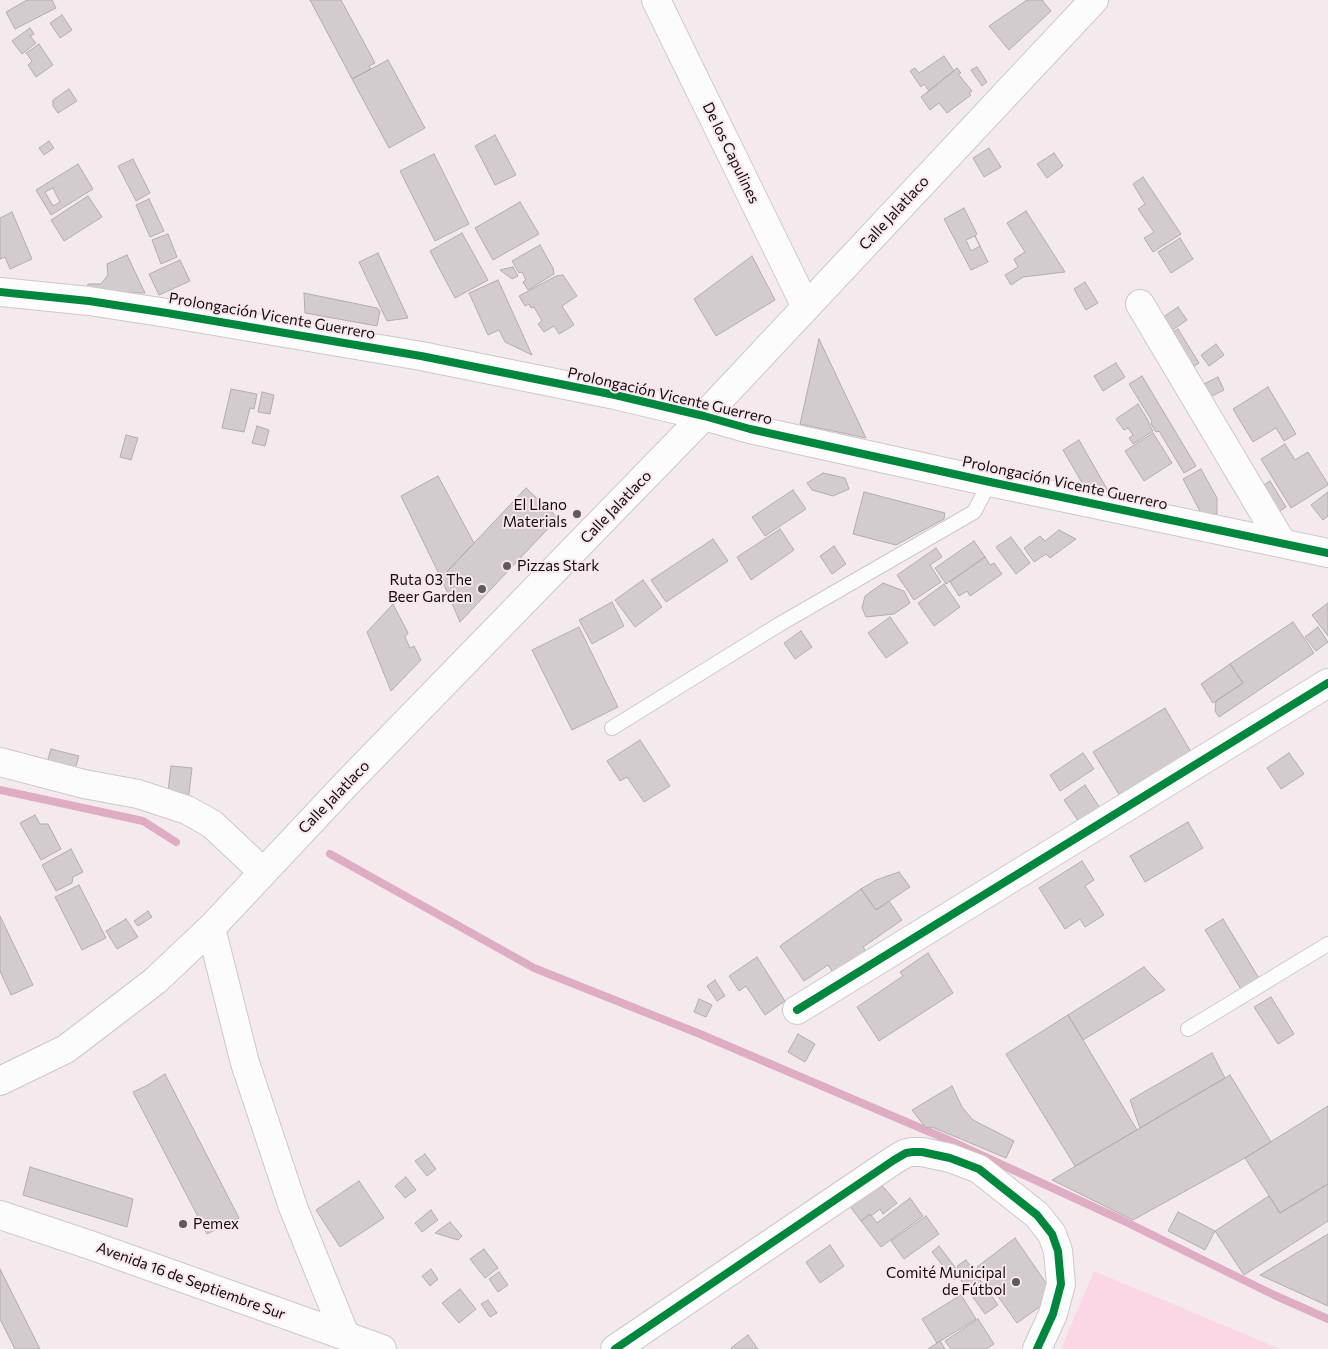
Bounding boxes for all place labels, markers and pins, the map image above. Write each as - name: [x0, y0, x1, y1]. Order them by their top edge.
- place label: El Llano Materials: [503, 496, 567, 531]
- marker: El Llano Materials: [571, 508, 583, 520]
- place label: Pizzas Stark: [517, 557, 599, 575]
- marker: Pizzas Stark: [501, 560, 513, 572]
- place label: Ruta 03 The Beer Garden: [388, 571, 472, 606]
- marker: Ruta 03 The Beer Garden: [476, 583, 488, 595]
- place label: Pemex: [193, 1215, 239, 1233]
- marker: Pemex: [177, 1218, 189, 1230]
- place label: Comité Municipal de Fútbol: [886, 1264, 1006, 1299]
- marker: Comité Municipal de Fútbol: [1010, 1276, 1022, 1288]

